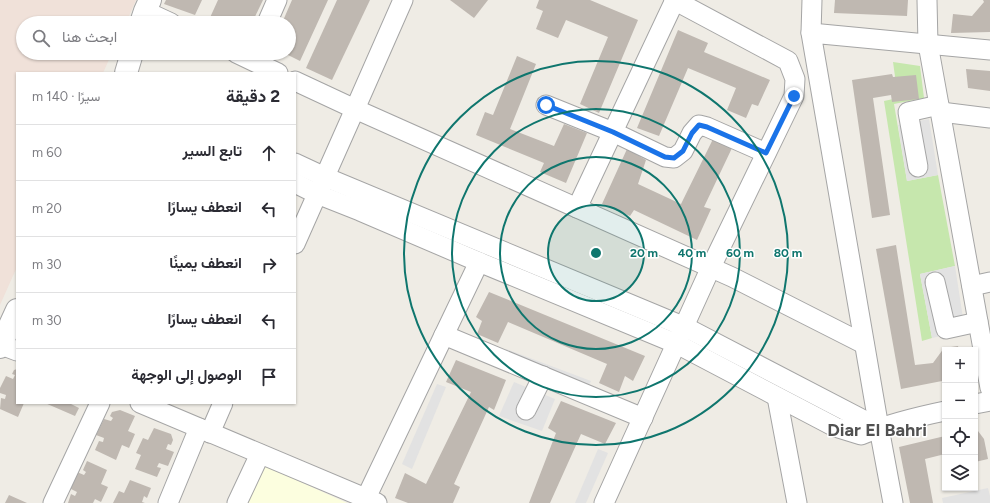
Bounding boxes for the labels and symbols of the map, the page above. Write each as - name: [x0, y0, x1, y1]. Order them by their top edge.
- route end: [785, 87, 803, 105]
- route start: [537, 96, 555, 114]
- centre of rings: [589, 246, 603, 260]
- text: 20 m: [630, 246, 658, 260]
- text: 40 m: [678, 246, 706, 260]
- text: 60 m: [726, 246, 754, 260]
- text: 80 m: [774, 246, 802, 260]
- district label: Diar El Bahri: [827, 419, 927, 441]

